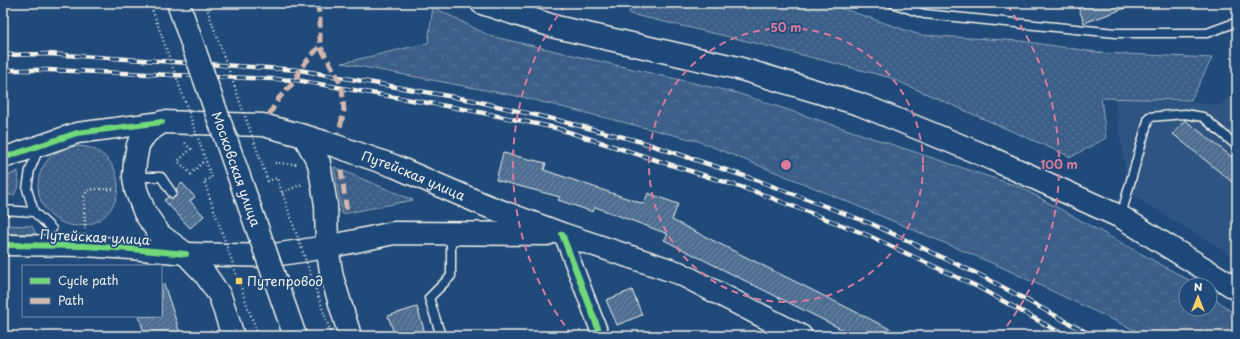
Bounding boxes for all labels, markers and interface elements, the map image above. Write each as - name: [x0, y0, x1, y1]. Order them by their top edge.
- text: 50 m: [770, 18, 802, 36]
- street label: Московская улица: [208, 109, 266, 230]
- street label: Путейская улица: [359, 146, 469, 205]
- text: 100 m: [1040, 155, 1078, 173]
- centre of rings: [779, 158, 793, 172]
- street label: Путейская улица: [39, 224, 151, 249]
- legend: [22, 265, 162, 317]
- text: Cycle path: [58, 271, 119, 289]
- place label: Путепровод: [247, 271, 323, 290]
- marker: Путепровод: [234, 276, 244, 286]
- north arrow: [1178, 277, 1218, 317]
- text: N: [1194, 278, 1203, 295]
- text: Path: [58, 291, 84, 309]

